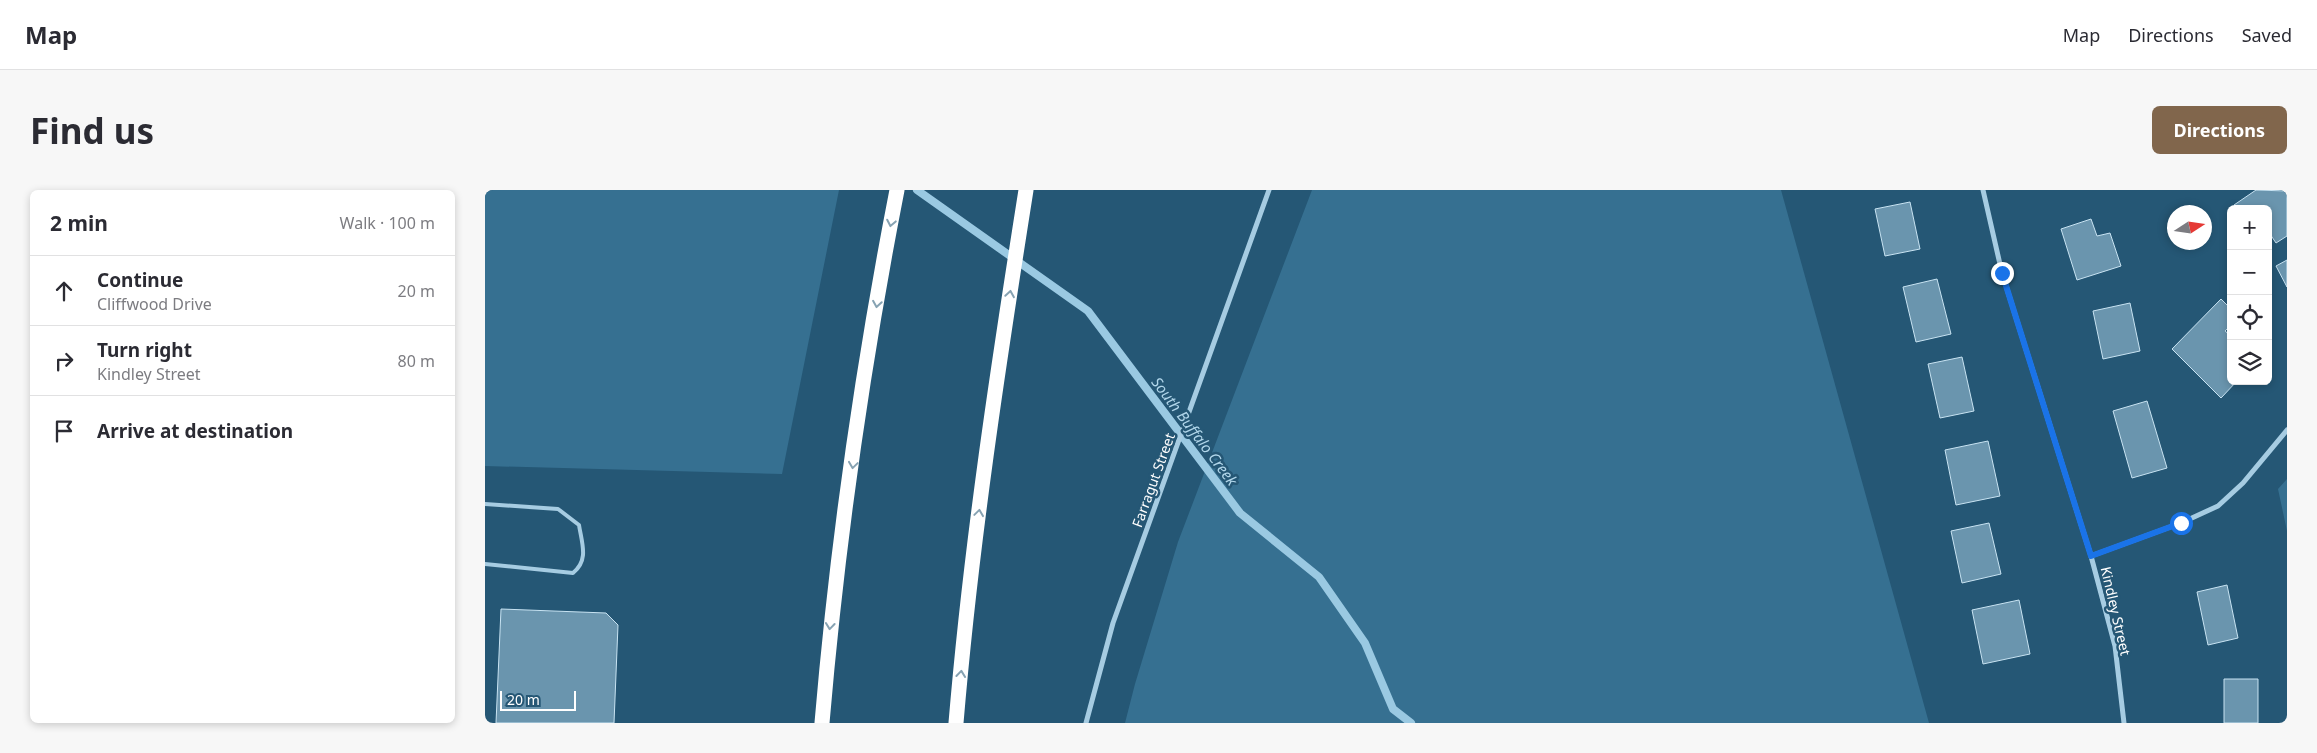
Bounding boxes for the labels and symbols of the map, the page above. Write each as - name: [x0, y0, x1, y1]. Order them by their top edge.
- north arrow: [2167, 205, 2212, 250]
- one-way arrow: [886, 219, 897, 227]
- route end: [1991, 262, 2014, 285]
- one-way arrow: [1004, 290, 1014, 299]
- one-way arrow: [872, 300, 882, 308]
- water label: South Buffalo Creek: [1148, 373, 1243, 490]
- street label: Farragut Street: [1127, 430, 1179, 530]
- one-way arrow: [848, 461, 859, 469]
- one-way arrow: [973, 509, 984, 517]
- route start: [2170, 512, 2193, 535]
- street label: Kindley Street: [2097, 565, 2135, 657]
- one-way arrow: [825, 622, 836, 630]
- one-way arrow: [955, 670, 966, 678]
- scale bar: [500, 688, 576, 711]

